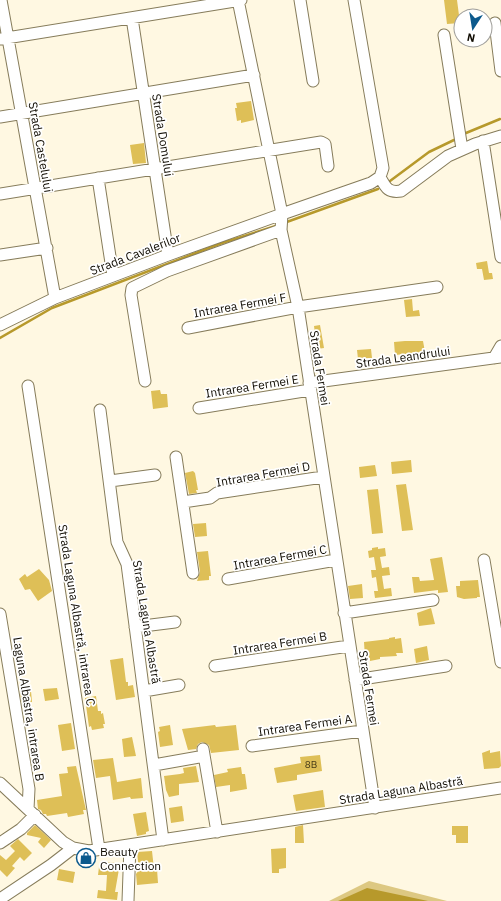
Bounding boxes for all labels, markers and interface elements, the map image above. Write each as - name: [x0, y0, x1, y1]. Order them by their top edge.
- north arrow: [453, 8, 493, 48]
- text: N: [466, 30, 476, 45]
- street label: Strada Domului: [149, 93, 177, 177]
- street label: Strada Castelului: [26, 101, 56, 193]
- street label: Strada Cavalerilor: [88, 230, 183, 278]
- street label: Intrarea Fermei F: [193, 289, 288, 321]
- street label: Strada Fermei: [307, 329, 333, 407]
- street label: Strada Leandrului: [355, 343, 451, 371]
- street label: Intrarea Fermei E: [204, 371, 300, 401]
- street label: Intrarea Fermei D: [215, 458, 311, 490]
- street label: Strada Laguna Albastră, intrarea C: [55, 523, 99, 707]
- street label: Intrarea Fermei C: [232, 541, 328, 573]
- street label: Strada Laguna Albastră: [130, 559, 164, 685]
- street label: Intrarea Fermei B: [232, 628, 328, 658]
- street label: Laguna Albastra, intrarea B: [10, 636, 48, 782]
- street label: Strada Fermei: [356, 649, 382, 727]
- street label: Intrarea Fermei A: [257, 711, 353, 739]
- house number: 8B: [305, 758, 317, 771]
- street label: Strada Laguna Albastră: [338, 773, 464, 807]
- place label: Beauty Connection: [100, 844, 161, 873]
- shop icon: Beauty Connection: [75, 847, 97, 869]

